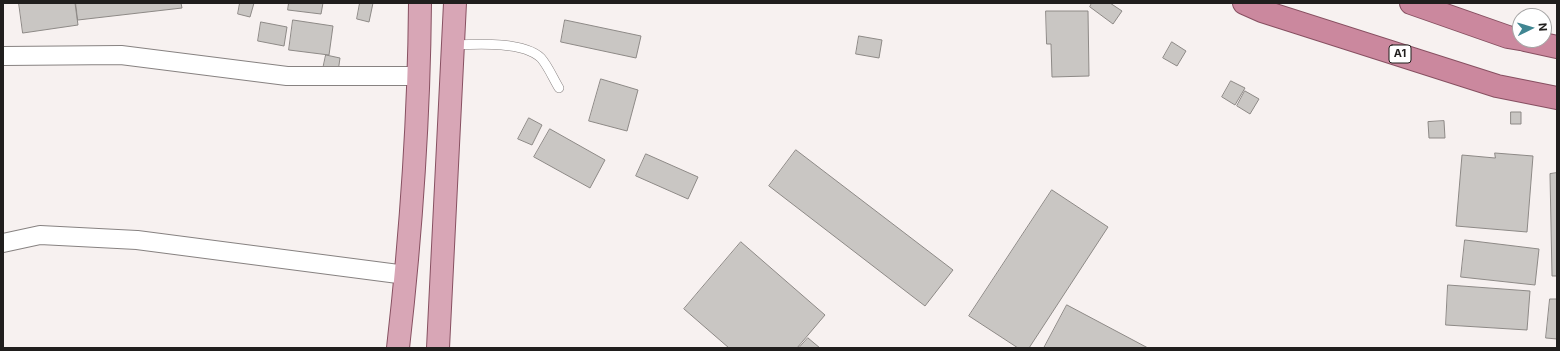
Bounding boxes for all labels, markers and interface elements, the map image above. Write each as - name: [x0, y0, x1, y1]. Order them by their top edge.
- north arrow: [1512, 8, 1552, 48]
- text: N: [1536, 22, 1550, 32]
- road number: A1: [1389, 45, 1411, 63]

